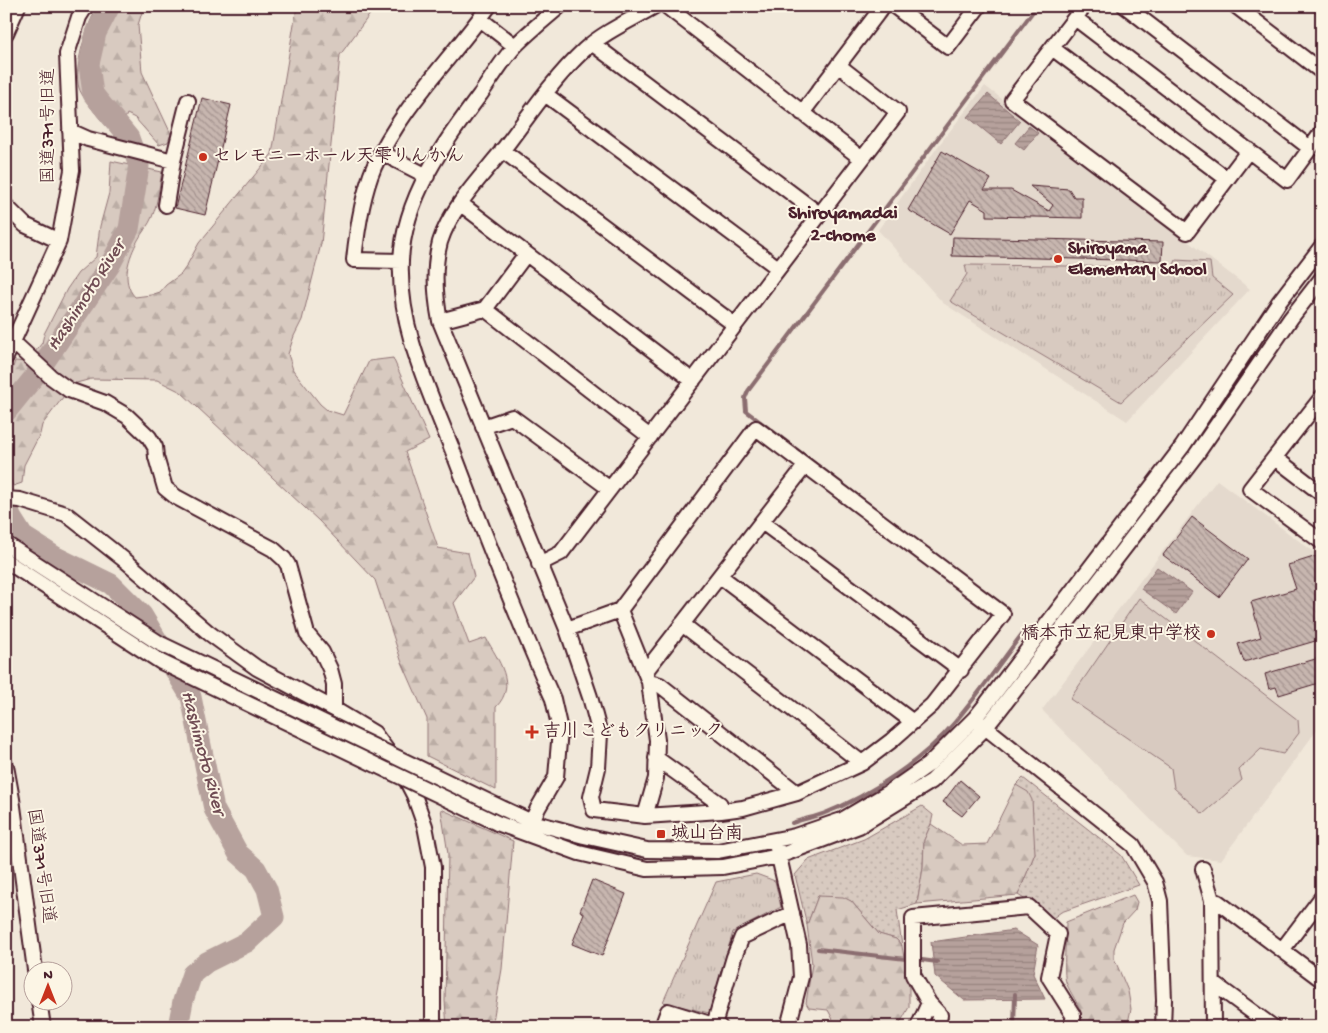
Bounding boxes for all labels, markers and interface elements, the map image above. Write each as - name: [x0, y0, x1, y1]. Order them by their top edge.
- street label: 国道371号旧道: [38, 68, 60, 184]
- place label: セレモニーホール天雫りんかん: [213, 146, 465, 168]
- marker: セレモニーホール天雫りんかん: [197, 151, 209, 163]
- district label: Shiroyamadai 2-chome: [788, 203, 898, 248]
- water label: Hashimoto River: [43, 233, 134, 356]
- place label: Shiroyama Elementary School: [1068, 239, 1207, 281]
- marker: Shiroyama Elementary School: [1052, 253, 1064, 265]
- place label: 橋本市立紀見東中学校: [1021, 623, 1201, 645]
- marker: 橋本市立紀見東中学校: [1205, 628, 1217, 640]
- water label: Hashimoto River: [174, 689, 231, 822]
- place label: 吉川こどもクリニック: [543, 721, 723, 743]
- marker: 吉川こどもクリニック: [525, 725, 539, 739]
- street label: 国道371号旧道: [22, 807, 59, 925]
- place label: 城山台南: [671, 823, 743, 845]
- marker: 城山台南: [655, 828, 667, 840]
- north arrow: [22, 960, 72, 1010]
- text: N: [43, 967, 53, 984]

